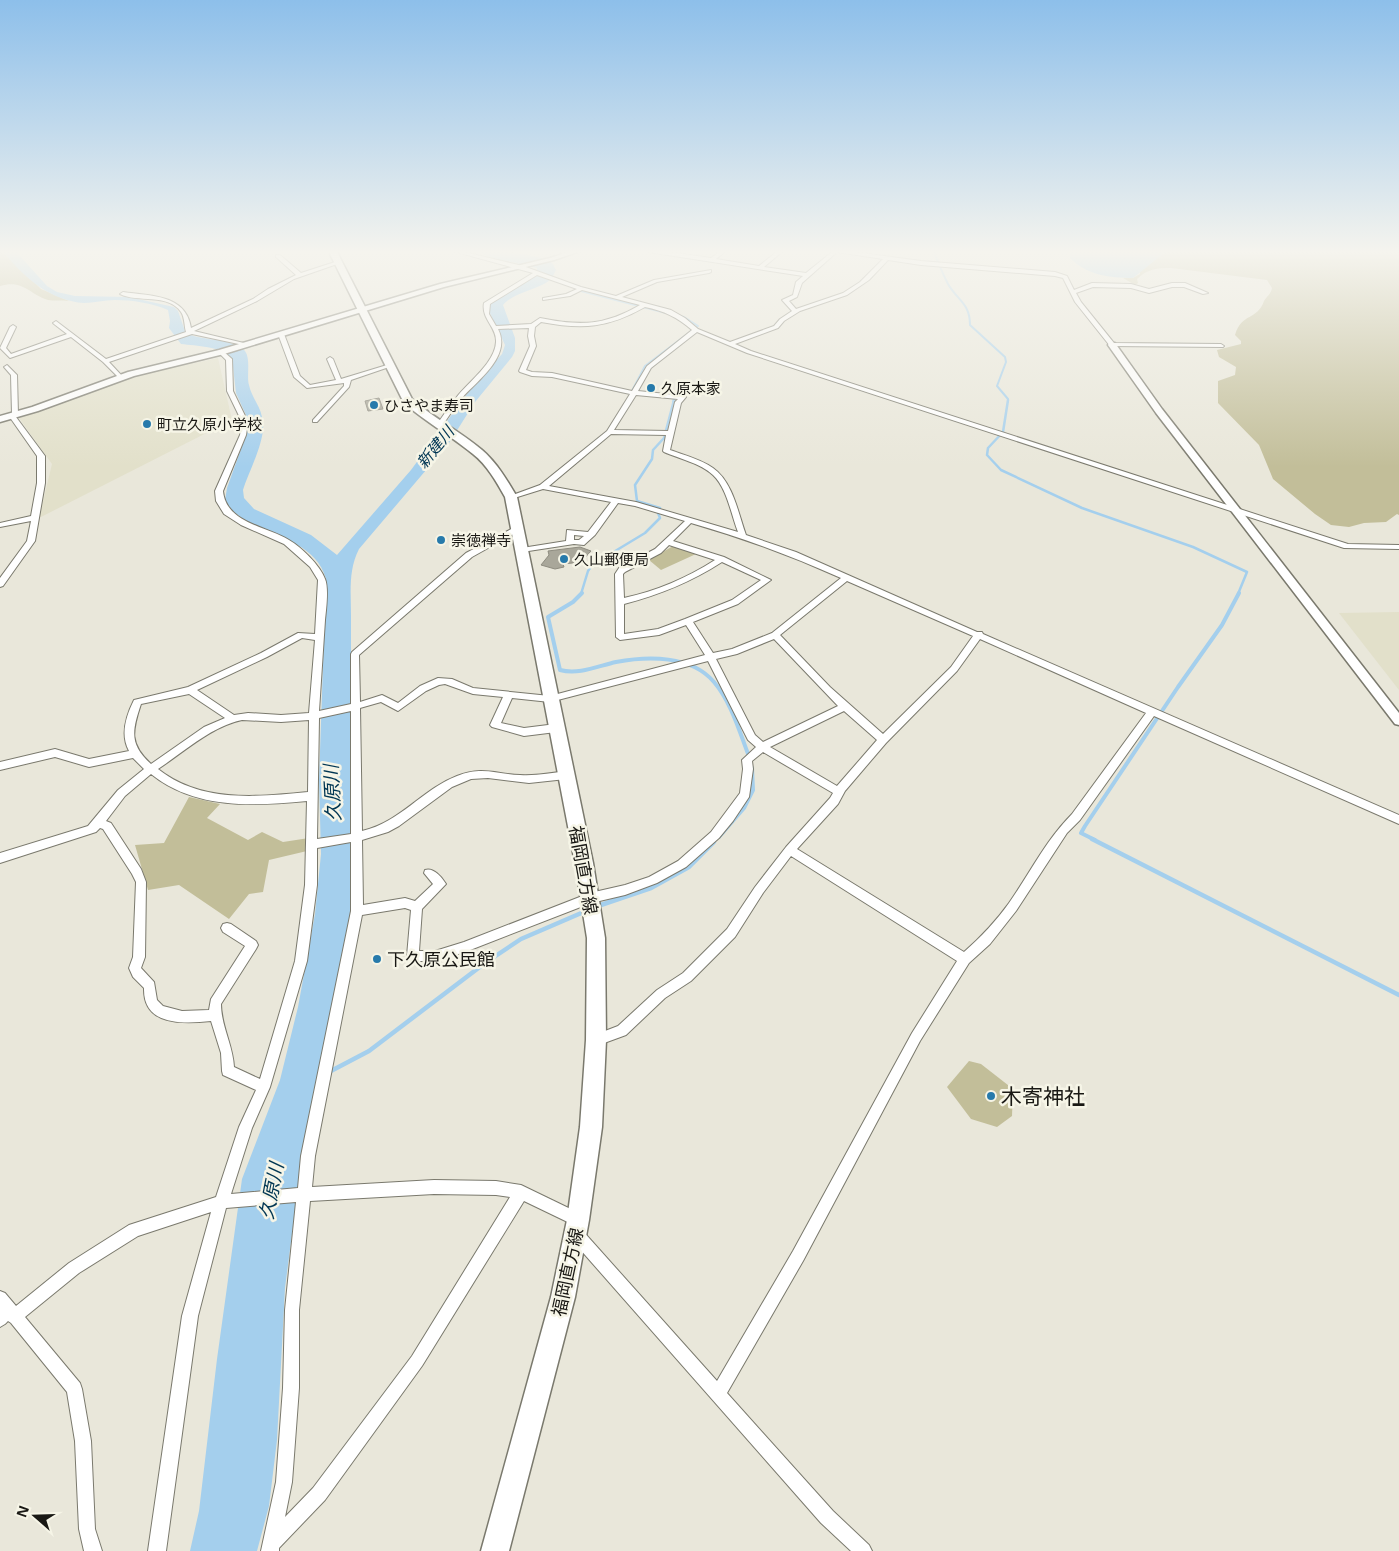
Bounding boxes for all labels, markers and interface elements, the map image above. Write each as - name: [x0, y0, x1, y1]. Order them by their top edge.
- place label: 久原本家: [661, 378, 721, 398]
- marker: 久原本家: [645, 382, 657, 394]
- place label: ひさやま寿司: [384, 395, 474, 415]
- marker: ひさやま寿司: [368, 399, 380, 411]
- place label: 町立久原小学校: [157, 414, 262, 434]
- marker: 町立久原小学校: [141, 418, 153, 430]
- water label: 新建川: [411, 420, 460, 473]
- place label: 崇徳禅寺: [451, 530, 511, 550]
- marker: 崇徳禅寺: [435, 534, 447, 546]
- place label: 久山郵便局: [574, 549, 649, 569]
- marker: 久山郵便局: [558, 553, 570, 565]
- water label: 久原川: [317, 762, 346, 822]
- street label: 福岡直方線: [564, 824, 604, 916]
- place label: 下久原公民館: [387, 947, 495, 971]
- marker: 下久原公民館: [371, 953, 383, 965]
- place label: 木寄神社: [1001, 1082, 1085, 1110]
- marker: 木寄神社: [985, 1090, 997, 1102]
- water label: 久原川: [253, 1159, 290, 1221]
- street label: 福岡直方線: [546, 1225, 588, 1319]
- north arrow: [10, 1491, 60, 1541]
- text: N: [11, 1503, 33, 1520]

